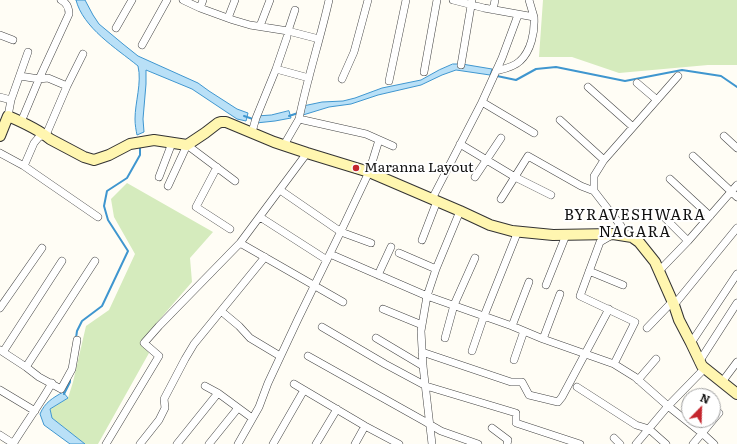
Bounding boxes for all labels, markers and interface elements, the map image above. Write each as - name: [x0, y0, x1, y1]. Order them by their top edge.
- place label: Maranna Layout: [364, 160, 474, 176]
- marker: Maranna Layout: [351, 163, 361, 173]
- district label: BYRAVESHWARA NAGARA: [564, 207, 706, 242]
- north arrow: [681, 388, 721, 428]
- text: N: [698, 389, 713, 407]

